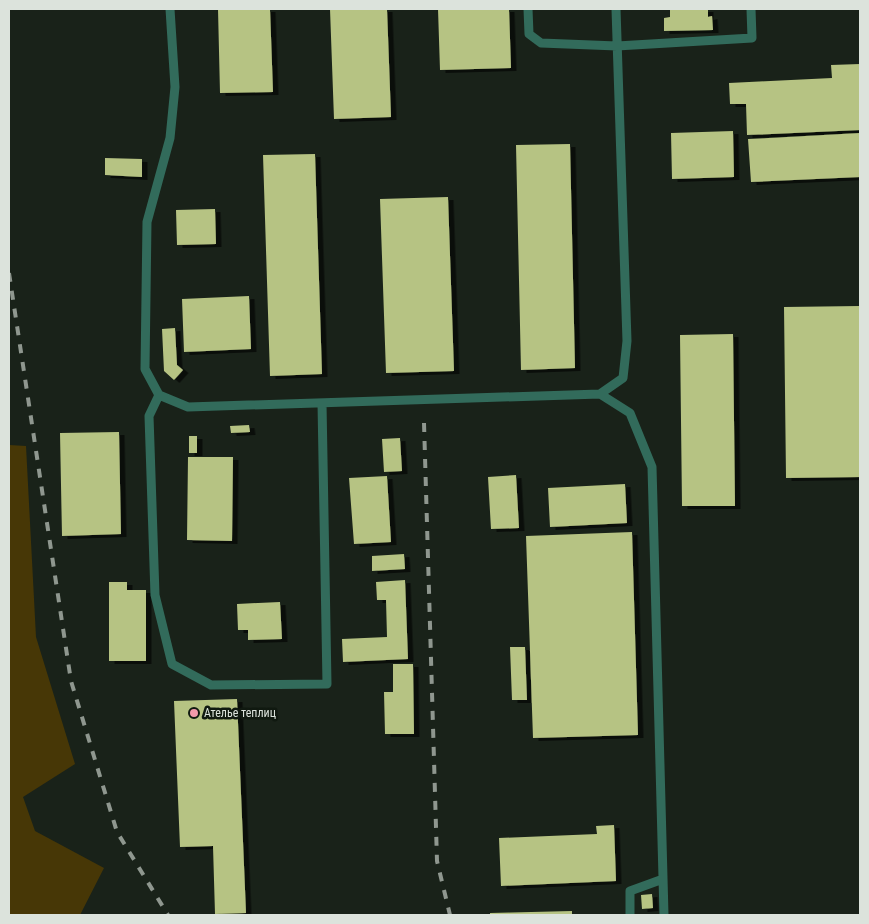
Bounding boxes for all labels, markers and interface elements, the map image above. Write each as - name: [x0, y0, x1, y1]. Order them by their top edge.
- place label: Ателье теплиц: [204, 706, 276, 720]
- marker: Ателье теплиц: [188, 707, 200, 719]

